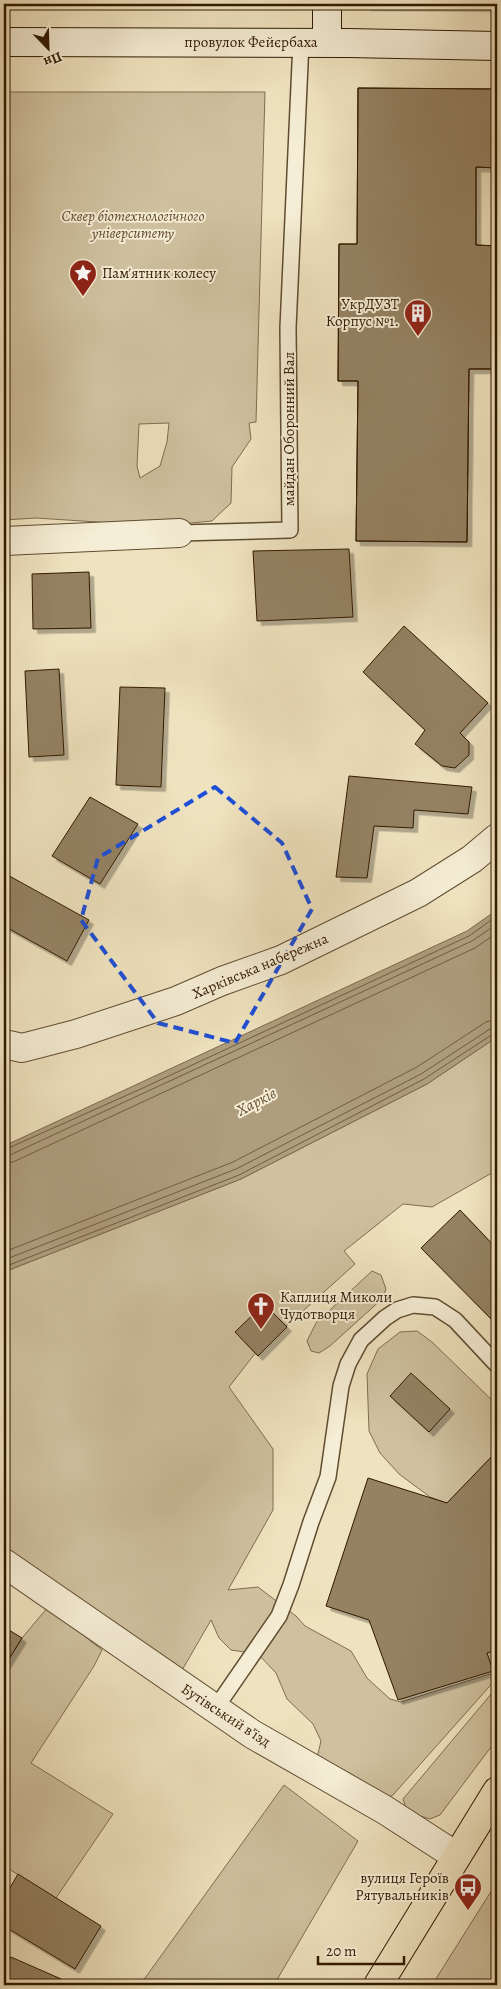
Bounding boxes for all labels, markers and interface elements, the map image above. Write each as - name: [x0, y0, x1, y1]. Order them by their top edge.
- north arrow: [22, 22, 72, 72]
- street label: провулок Фейєрбаха: [184, 32, 318, 52]
- text: Пн: [41, 47, 65, 72]
- park label: Сквер біотехнологічного університету: [61, 206, 205, 243]
- place icon: Пам'ятник колесу: [68, 258, 98, 297]
- place label: Пам'ятник колесу: [102, 263, 216, 283]
- place label: УкрДУЗТ Корпус №1.: [326, 294, 400, 331]
- building icon: УкрДУЗТ Корпус №1.: [403, 298, 433, 337]
- street label: майдан Оборонний Вал: [279, 352, 299, 506]
- street label: Харківська набережна: [189, 928, 331, 1004]
- water label: Харків: [232, 1082, 280, 1122]
- place label: Каплиця Миколи Чудотворця: [280, 1287, 393, 1324]
- church icon: Каплиця Миколи Чудотворця: [246, 1291, 276, 1330]
- street label: Бутівський в’їзд: [178, 1679, 274, 1751]
- place label: вулиця Героїв Рятувальників: [355, 1868, 449, 1905]
- bus stop icon: вулиця Героїв Рятувальників: [453, 1872, 483, 1911]
- scale bar: [318, 1934, 405, 1966]
- text: 20 m: [326, 1941, 357, 1961]

